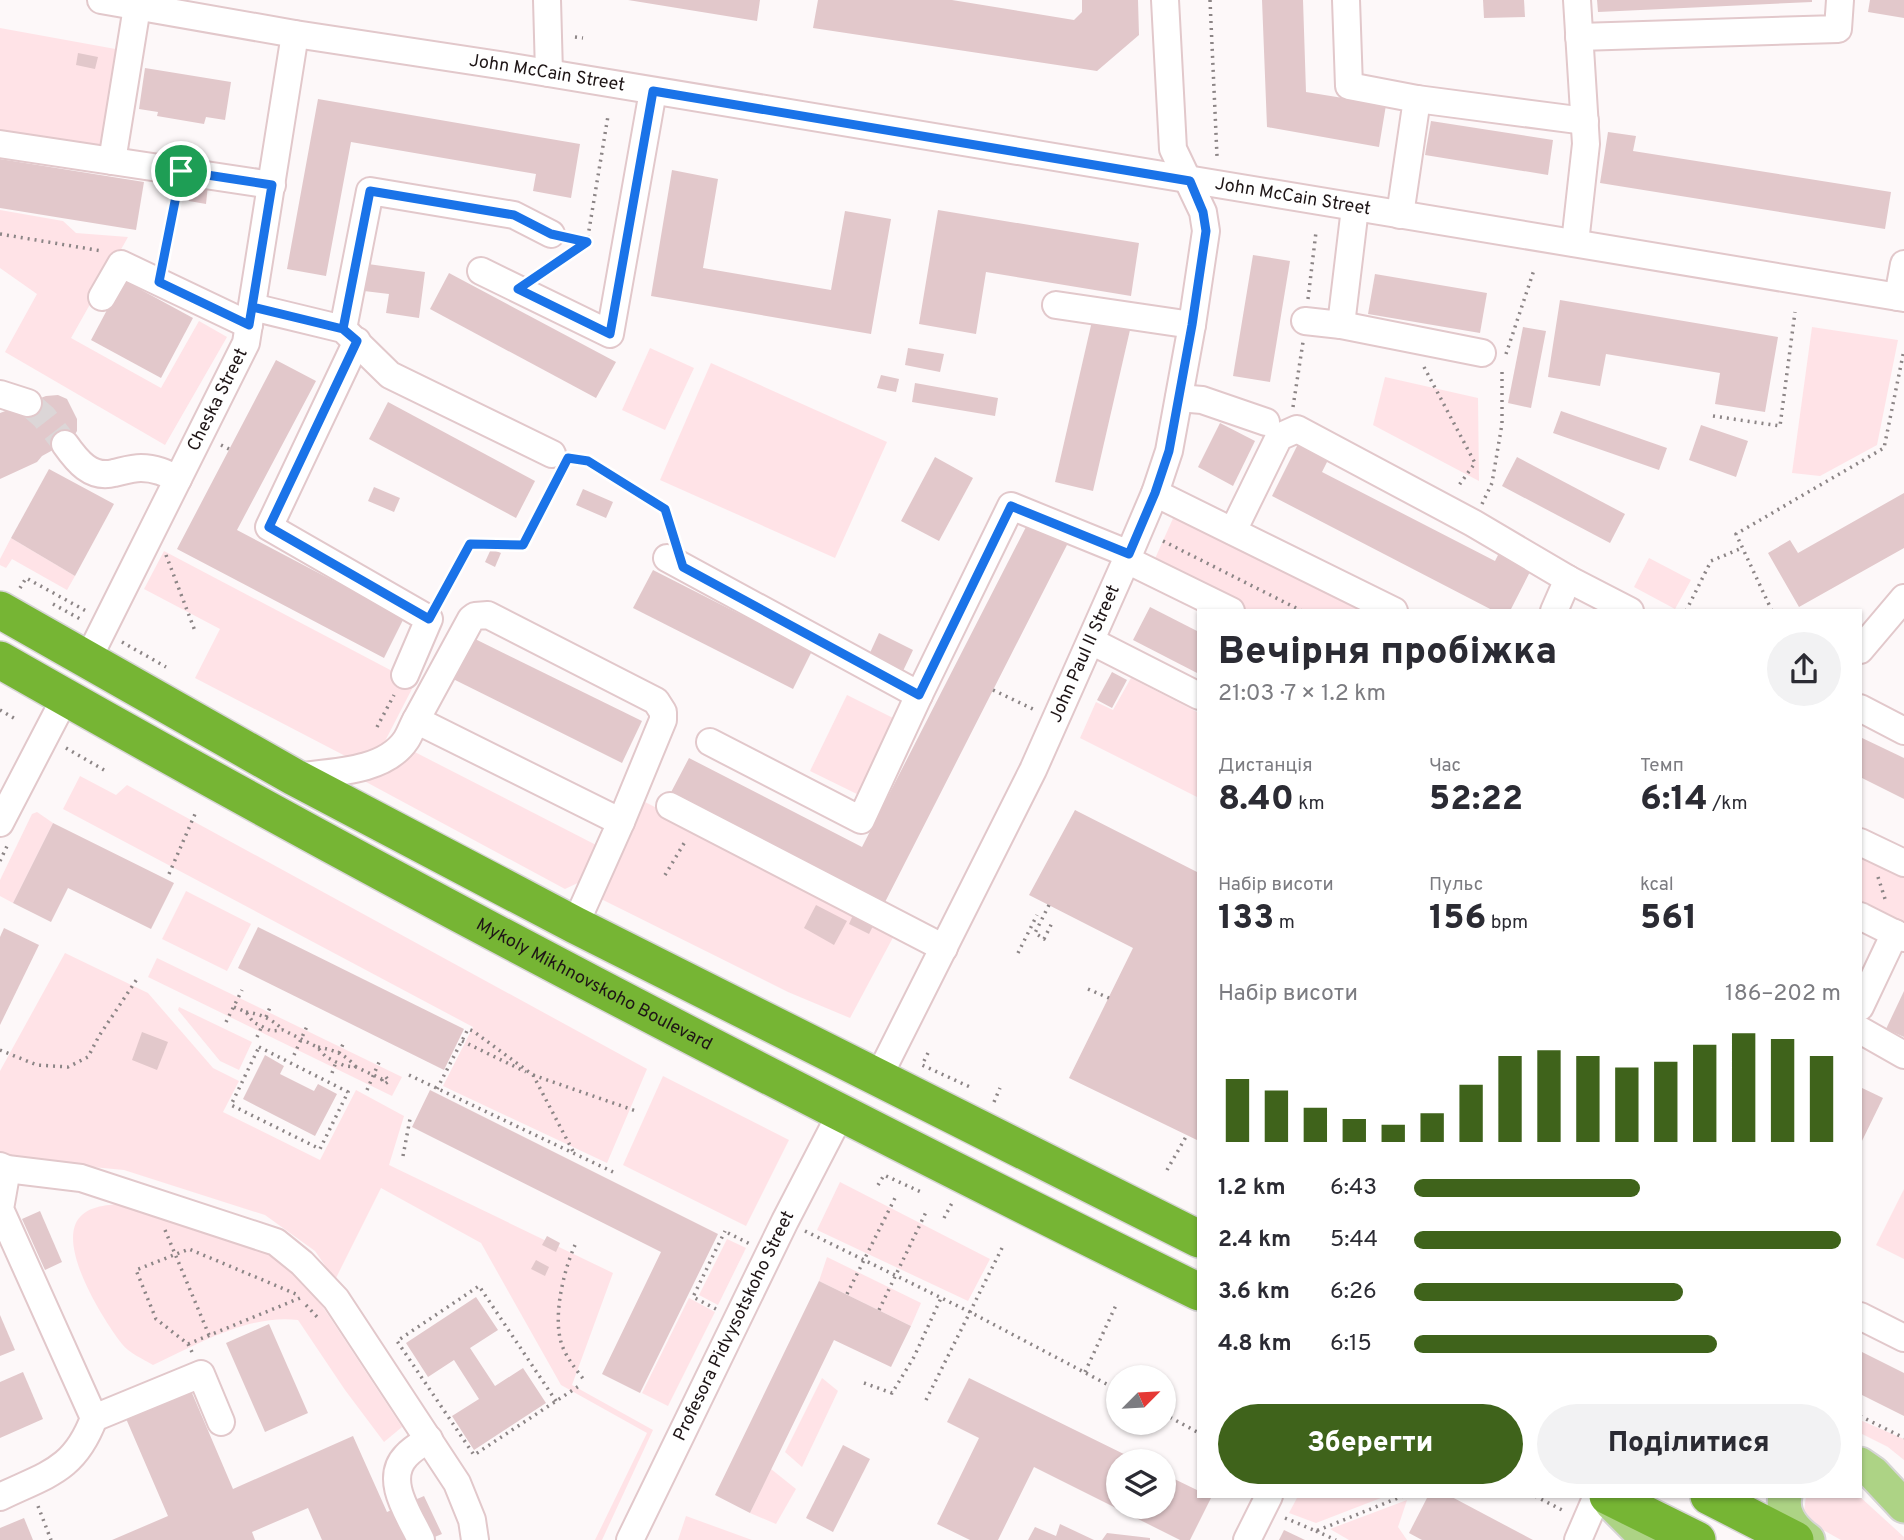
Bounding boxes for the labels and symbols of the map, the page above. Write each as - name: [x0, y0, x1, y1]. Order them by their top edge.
- street label: John McCain Street: [468, 49, 627, 97]
- pin: [151, 141, 211, 201]
- street label: John McCain Street: [1213, 172, 1372, 221]
- street label: Cheska Street: [182, 344, 253, 455]
- street label: John Paul II Street: [1044, 581, 1125, 726]
- street label: Mykoly Mikhnovskoho Boulevard: [472, 913, 716, 1056]
- street label: Profesora Pidvysotskoho Street: [668, 1207, 800, 1445]
- north arrow: [1106, 1365, 1176, 1435]

